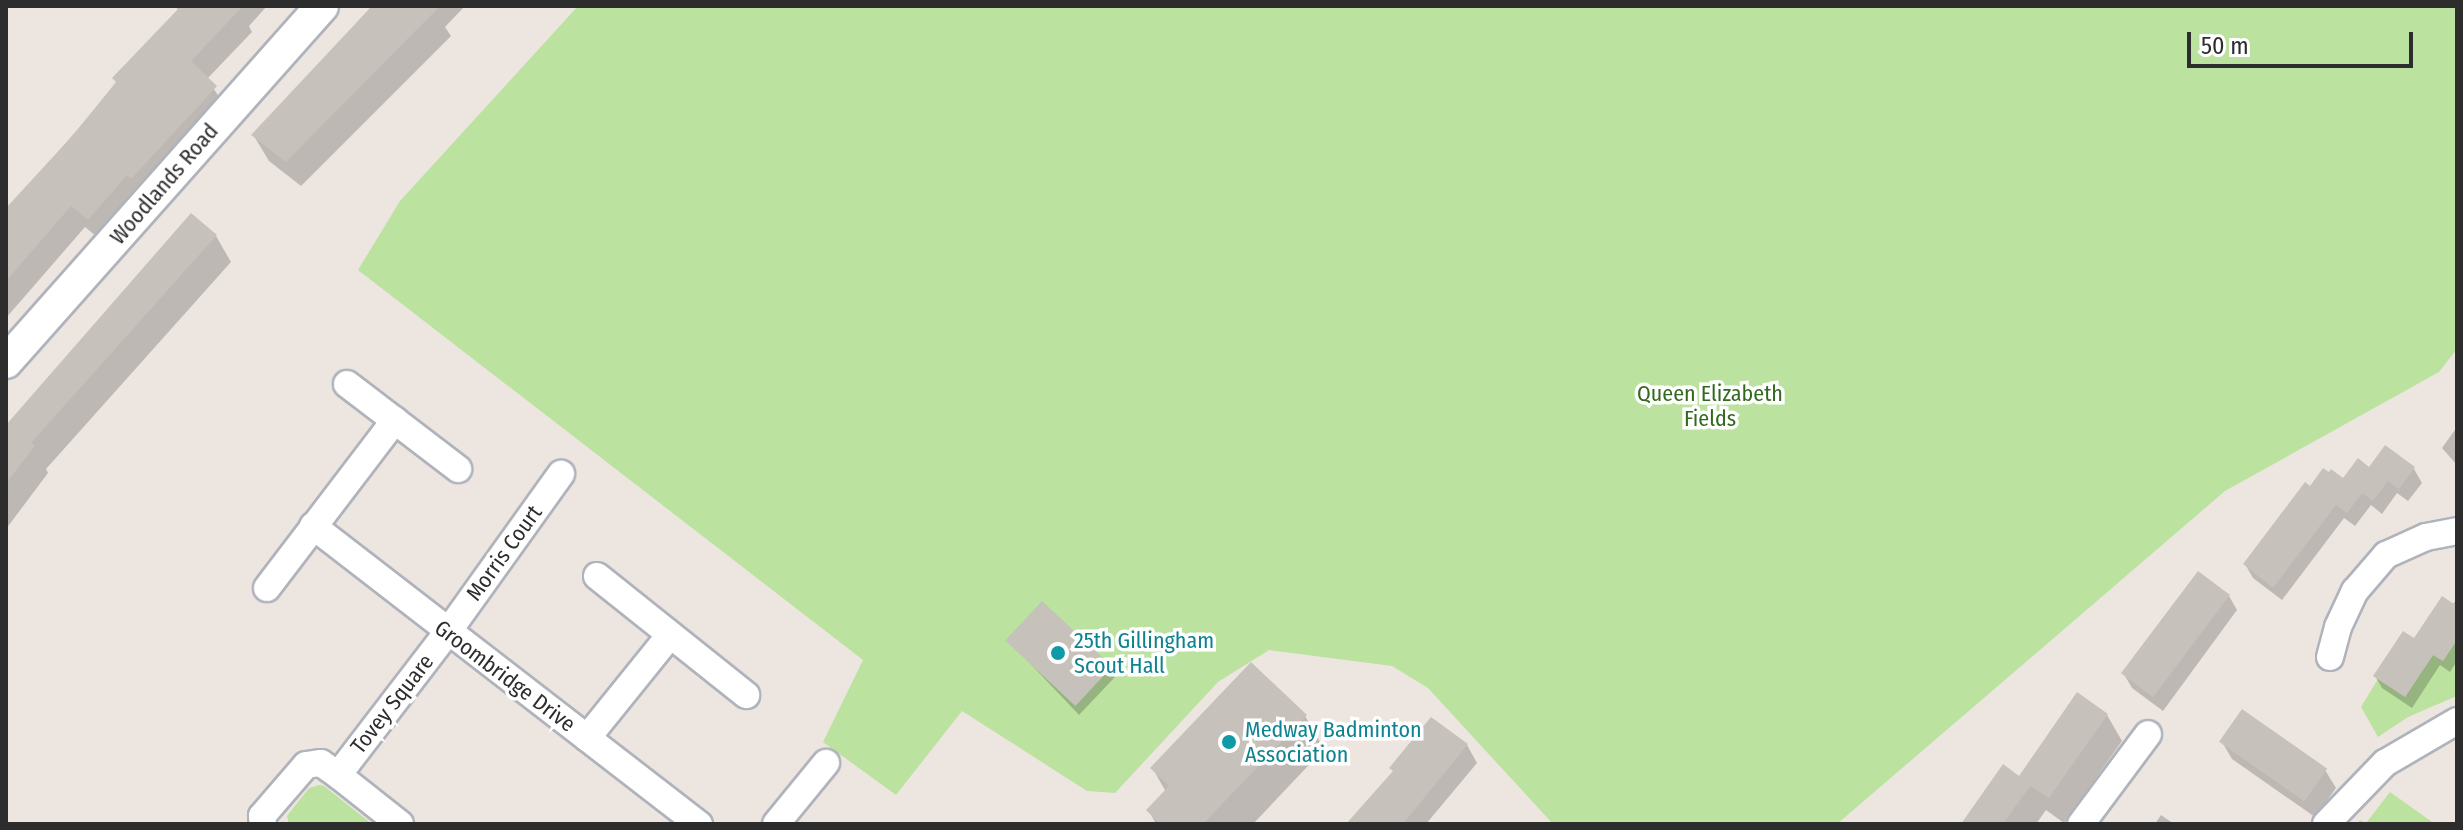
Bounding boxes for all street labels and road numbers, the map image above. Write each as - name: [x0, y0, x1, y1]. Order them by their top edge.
- street label: Woodlands Road: [104, 118, 224, 250]
- street label: Morris Court: [461, 500, 547, 606]
- street label: Groombridge Drive: [430, 615, 580, 737]
- street label: Tovey Square: [345, 649, 439, 759]

